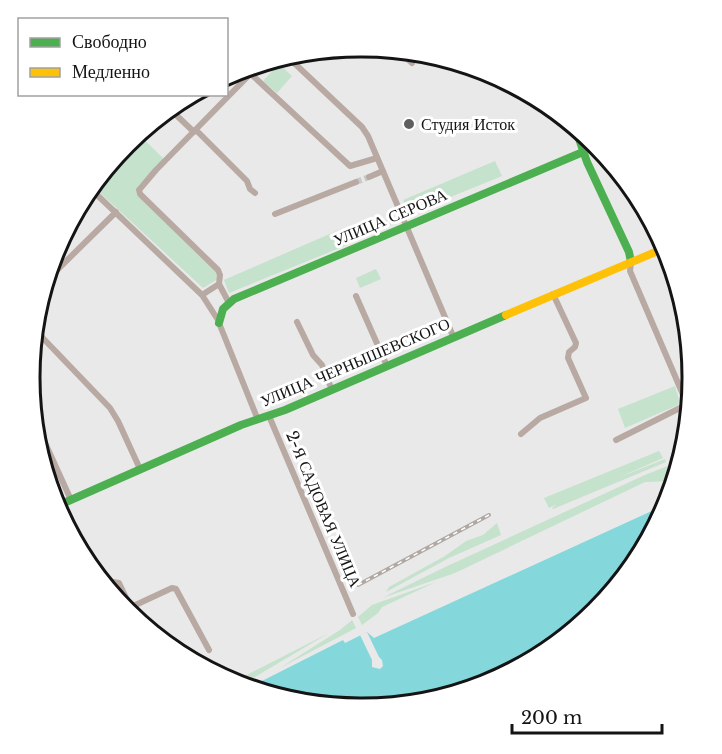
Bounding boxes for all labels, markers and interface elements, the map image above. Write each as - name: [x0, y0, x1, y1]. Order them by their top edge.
- legend: [18, 18, 228, 96]
- text: Свободно: [72, 31, 147, 53]
- text: Медленно: [72, 61, 150, 83]
- place label: Студия Исток: [421, 114, 515, 134]
- marker: Студия Исток: [402, 117, 416, 131]
- street label: УЛИЦА СЕРОВА: [330, 184, 450, 250]
- street label: УЛИЦА ЧЕРНЫШЕВСКОГО: [257, 313, 453, 411]
- street label: 2-Я САДОВАЯ УЛИЦА: [282, 428, 366, 591]
- scale bar: [512, 697, 662, 735]
- text: 200 m: [521, 707, 582, 729]

